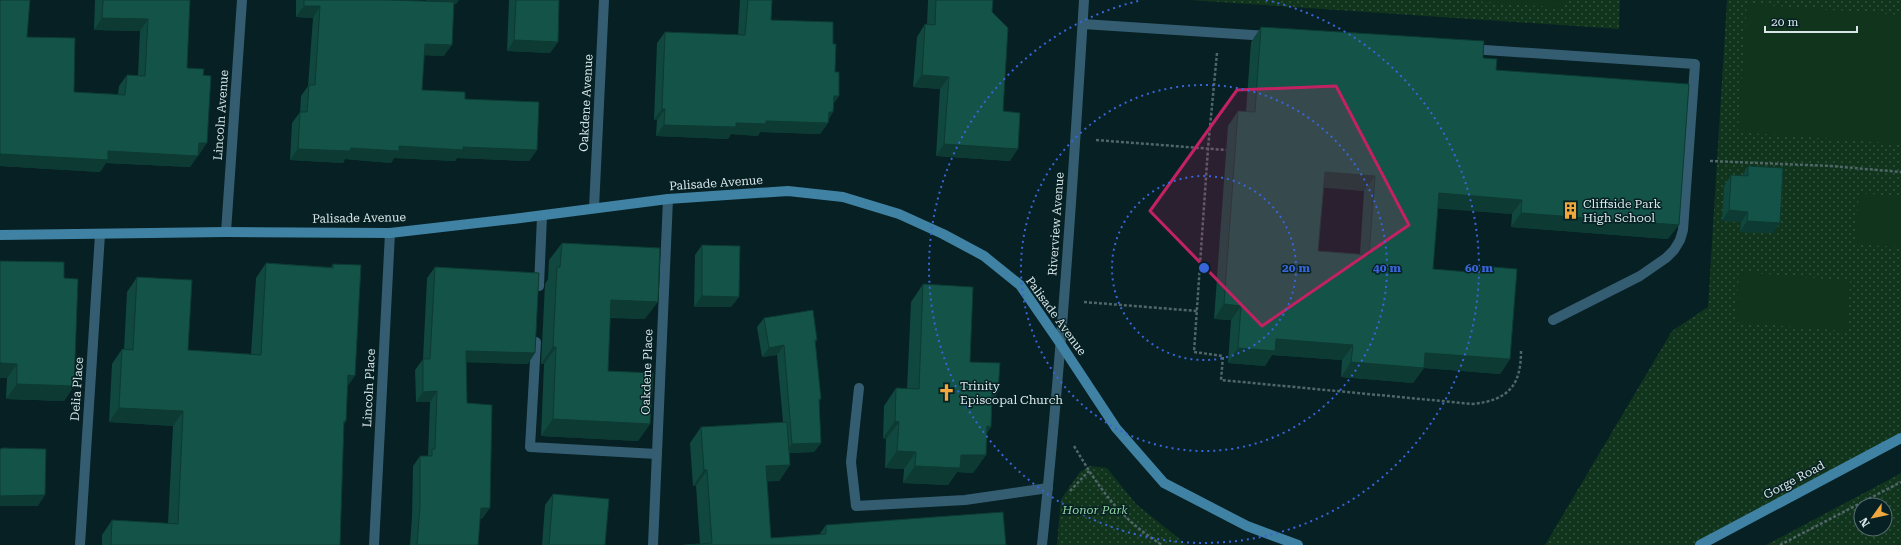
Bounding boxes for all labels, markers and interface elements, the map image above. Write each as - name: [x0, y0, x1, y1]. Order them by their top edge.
- scale bar: [1765, 8, 1857, 34]
- text: 20 m: [1771, 15, 1798, 29]
- street label: Oakdene Avenue: [576, 53, 596, 152]
- street label: Lincoln Avenue: [211, 69, 231, 161]
- street label: Riverview Avenue: [1045, 171, 1067, 276]
- street label: Palisade Avenue: [669, 173, 764, 193]
- place label: Cliffside Park High School: [1583, 197, 1661, 225]
- building icon: Cliffside Park High School: [1560, 201, 1580, 221]
- street label: Palisade Avenue: [312, 210, 406, 226]
- centre of rings: [1197, 261, 1211, 275]
- text: 20 m: [1282, 261, 1310, 275]
- text: 40 m: [1373, 261, 1401, 275]
- text: 60 m: [1465, 261, 1493, 275]
- street label: Palisade Avenue: [1023, 274, 1089, 358]
- street label: Oakdene Place: [639, 328, 656, 415]
- street label: Lincoln Place: [360, 348, 378, 428]
- street label: Delia Place: [68, 356, 86, 421]
- place label: Trinity Episcopal Church: [960, 379, 1063, 407]
- church icon: Trinity Episcopal Church: [937, 383, 957, 403]
- street label: Gorge Road: [1761, 458, 1827, 502]
- north arrow: [1853, 497, 1893, 537]
- park label: Honor Park: [1061, 503, 1128, 517]
- text: N: [1857, 515, 1873, 529]

